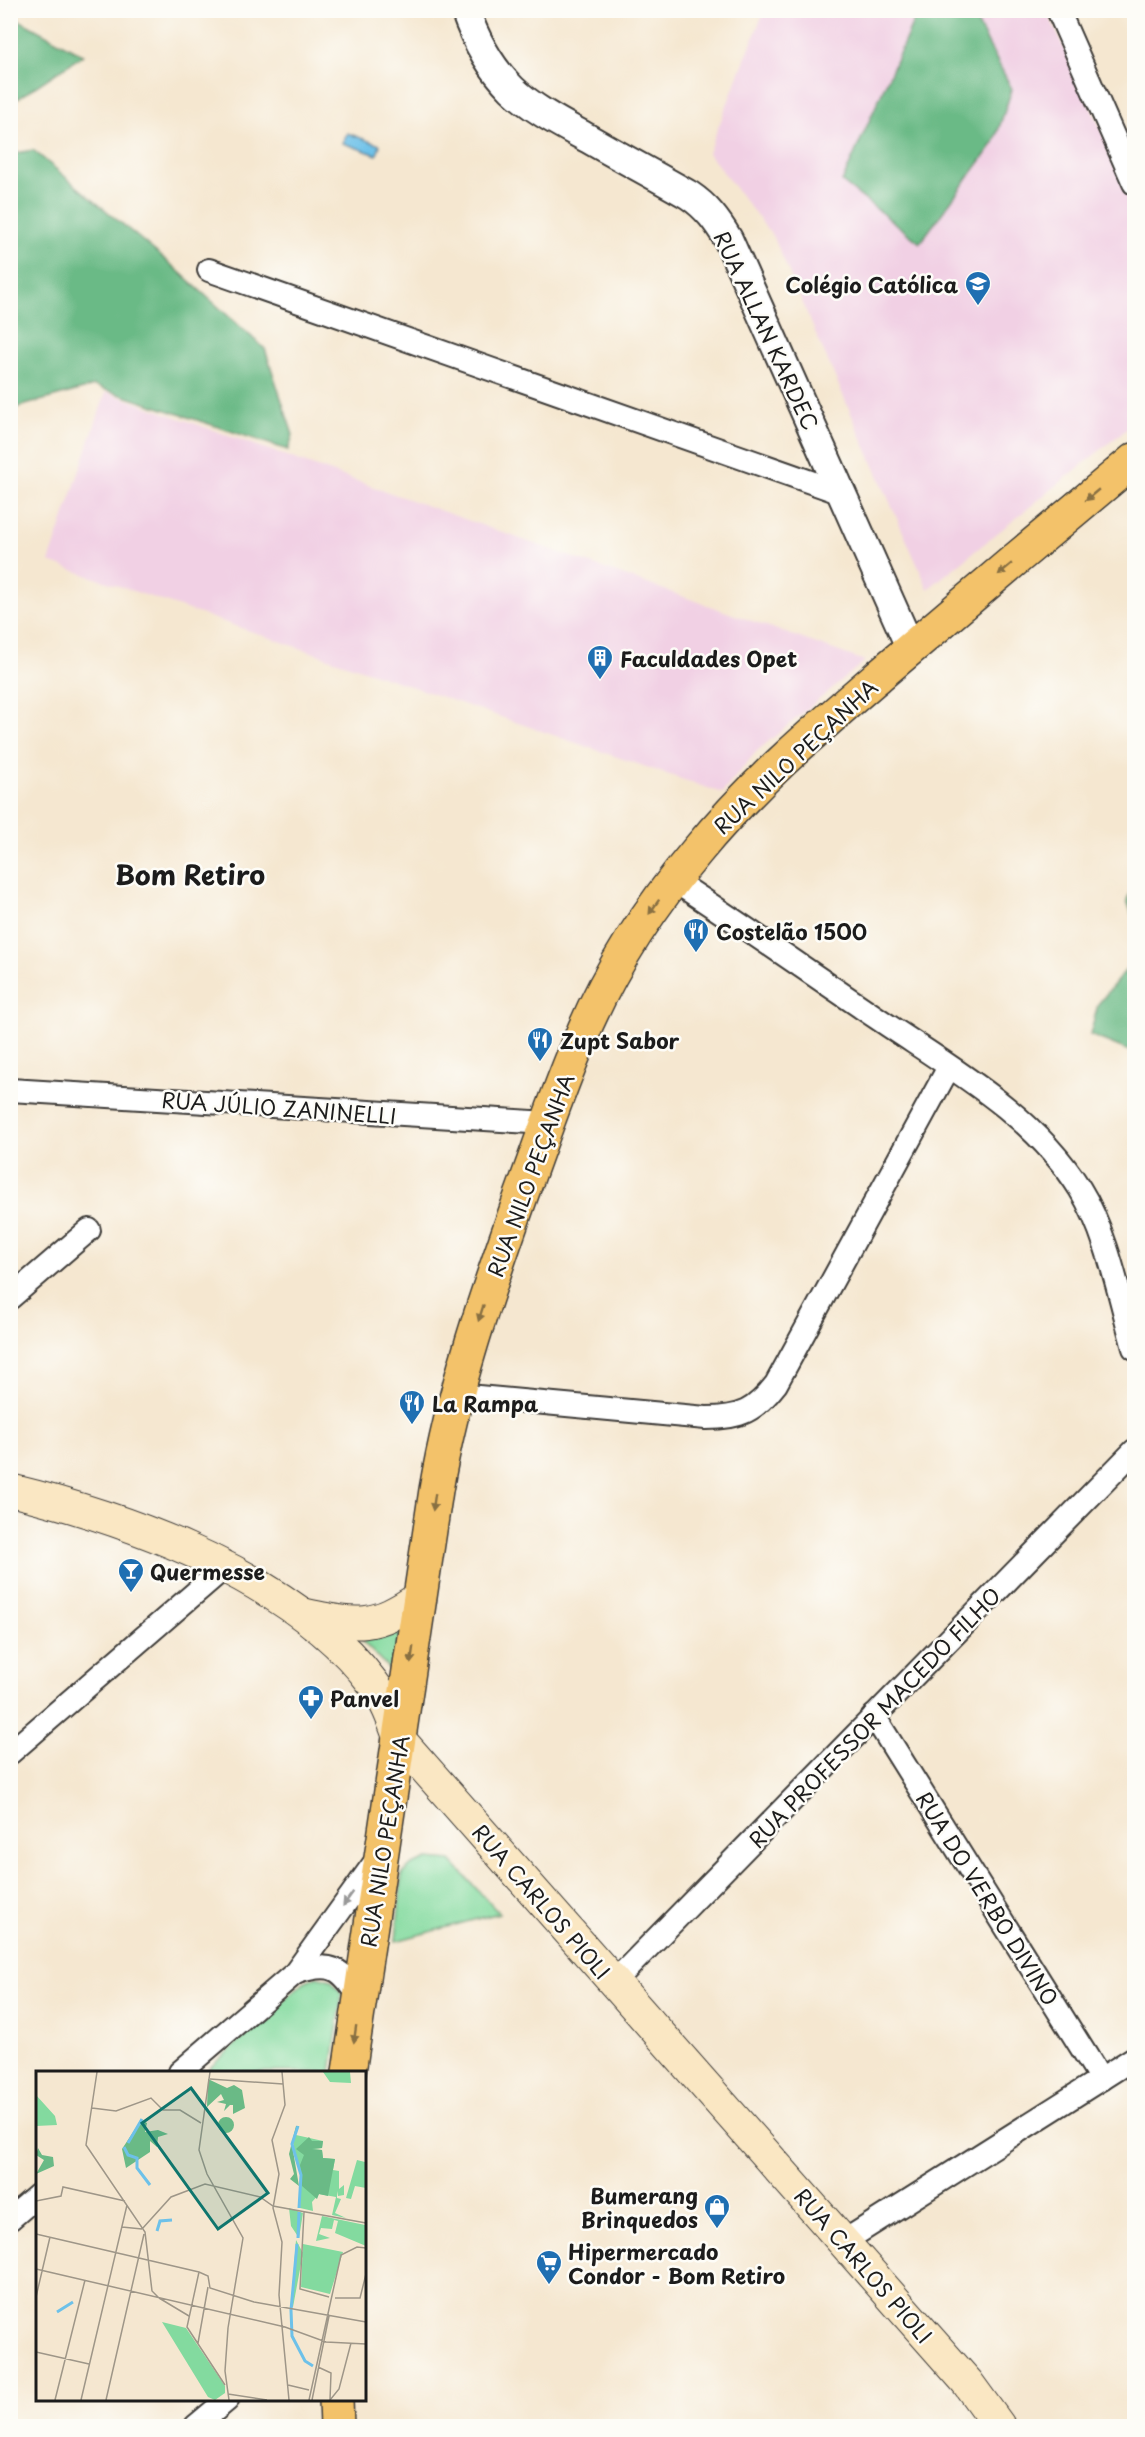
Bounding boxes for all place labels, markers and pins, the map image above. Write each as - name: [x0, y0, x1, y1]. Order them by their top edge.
- place label: Colégio Católica: [785, 268, 958, 300]
- school or university icon: Colégio Católica: [963, 269, 993, 307]
- place label: Faculdades Opet: [620, 642, 797, 674]
- building icon: Faculdades Opet: [585, 643, 615, 681]
- place label: Costelão 1500: [716, 915, 867, 947]
- restaurant icon: Costelão 1500: [681, 916, 711, 954]
- place label: Zupt Sabor: [560, 1024, 680, 1056]
- restaurant icon: Zupt Sabor: [525, 1025, 555, 1063]
- place label: La Rampa: [432, 1387, 539, 1419]
- restaurant icon: La Rampa: [397, 1388, 427, 1426]
- place label: Quermesse: [150, 1555, 265, 1587]
- bar icon: Quermesse: [116, 1556, 146, 1594]
- place label: Panvel: [330, 1682, 399, 1714]
- pharmacy icon: Panvel: [296, 1683, 326, 1721]
- place label: Bumerang Brinquedos: [581, 2179, 698, 2235]
- shop icon: Bumerang Brinquedos: [702, 2192, 732, 2230]
- place label: Hipermercado Condor - Bom Retiro: [568, 2235, 785, 2291]
- supermarket icon: Hipermercado Condor - Bom Retiro: [534, 2248, 564, 2286]

